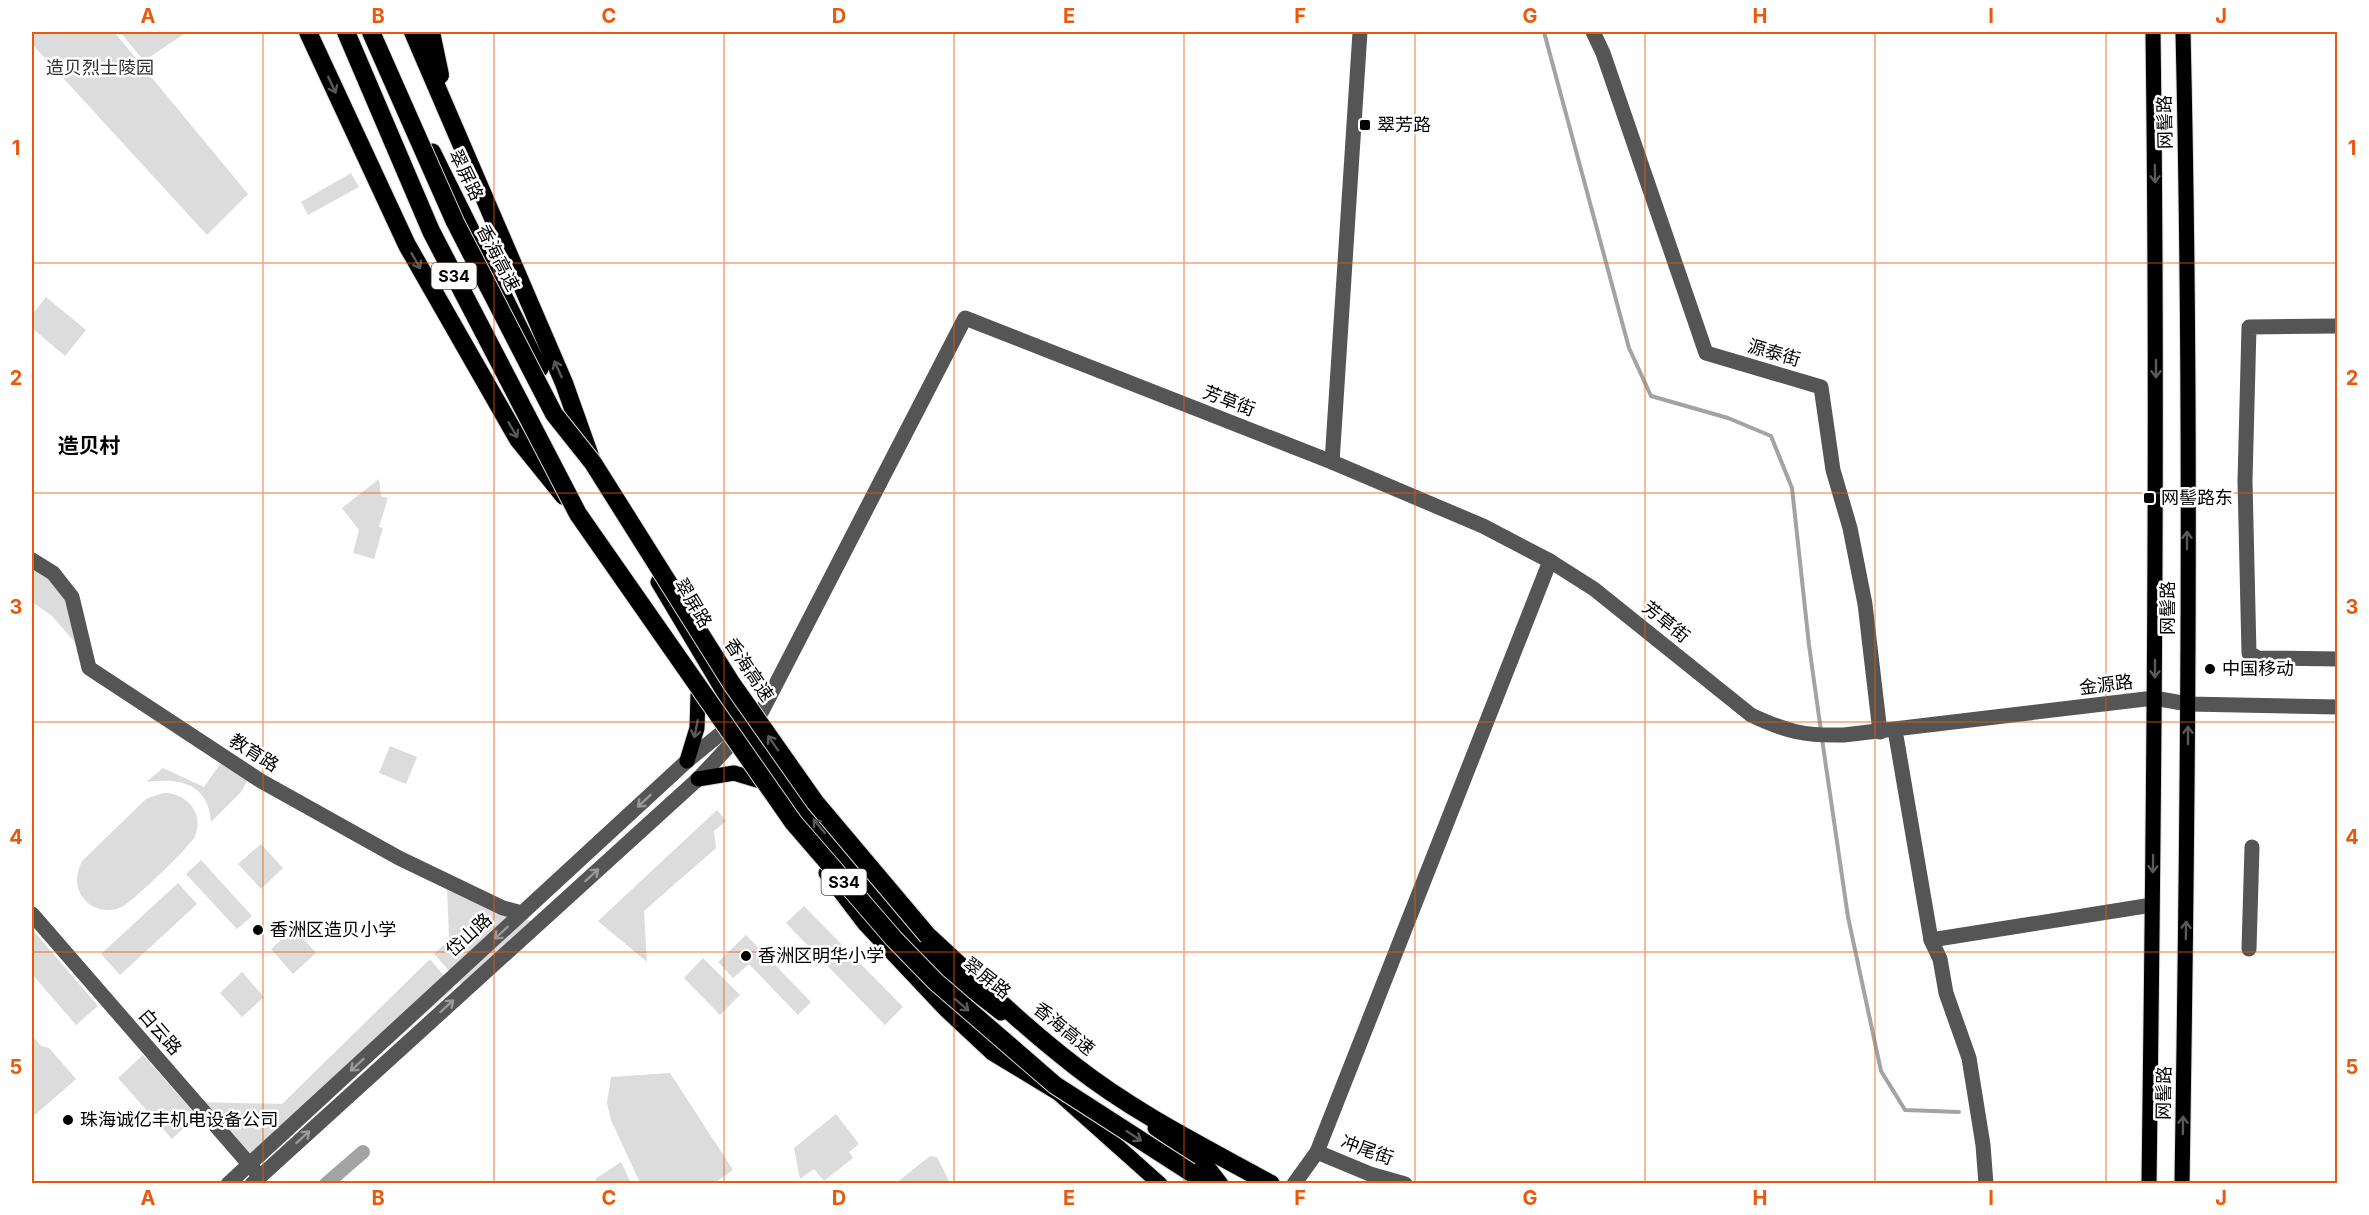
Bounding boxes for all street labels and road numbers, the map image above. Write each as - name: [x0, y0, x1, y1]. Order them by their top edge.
- street label: 网髻路: [2154, 95, 2175, 149]
- street label: 翠屏路: [445, 146, 488, 204]
- street label: 香海高速: [473, 221, 524, 295]
- road number: S34: [432, 263, 476, 289]
- street label: 源泰街: [1745, 335, 1803, 370]
- street label: 芳草街: [1200, 381, 1258, 420]
- street label: 翠屏路: [671, 574, 716, 631]
- street label: 网髻路: [2157, 581, 2178, 635]
- street label: 芳草街: [1639, 596, 1694, 647]
- street label: 香海高速: [721, 634, 778, 705]
- street label: 金源路: [2078, 671, 2134, 698]
- street label: 教育路: [226, 729, 283, 776]
- road number: S34: [822, 869, 866, 895]
- street label: 岱山路: [442, 909, 496, 961]
- street label: 翠屏路: [960, 953, 1015, 1003]
- street label: 香海高速: [1030, 998, 1099, 1059]
- street label: 白云路: [135, 1004, 186, 1059]
- street label: 网髻路: [2153, 1066, 2174, 1120]
- street label: 冲尾街: [1338, 1130, 1396, 1169]

